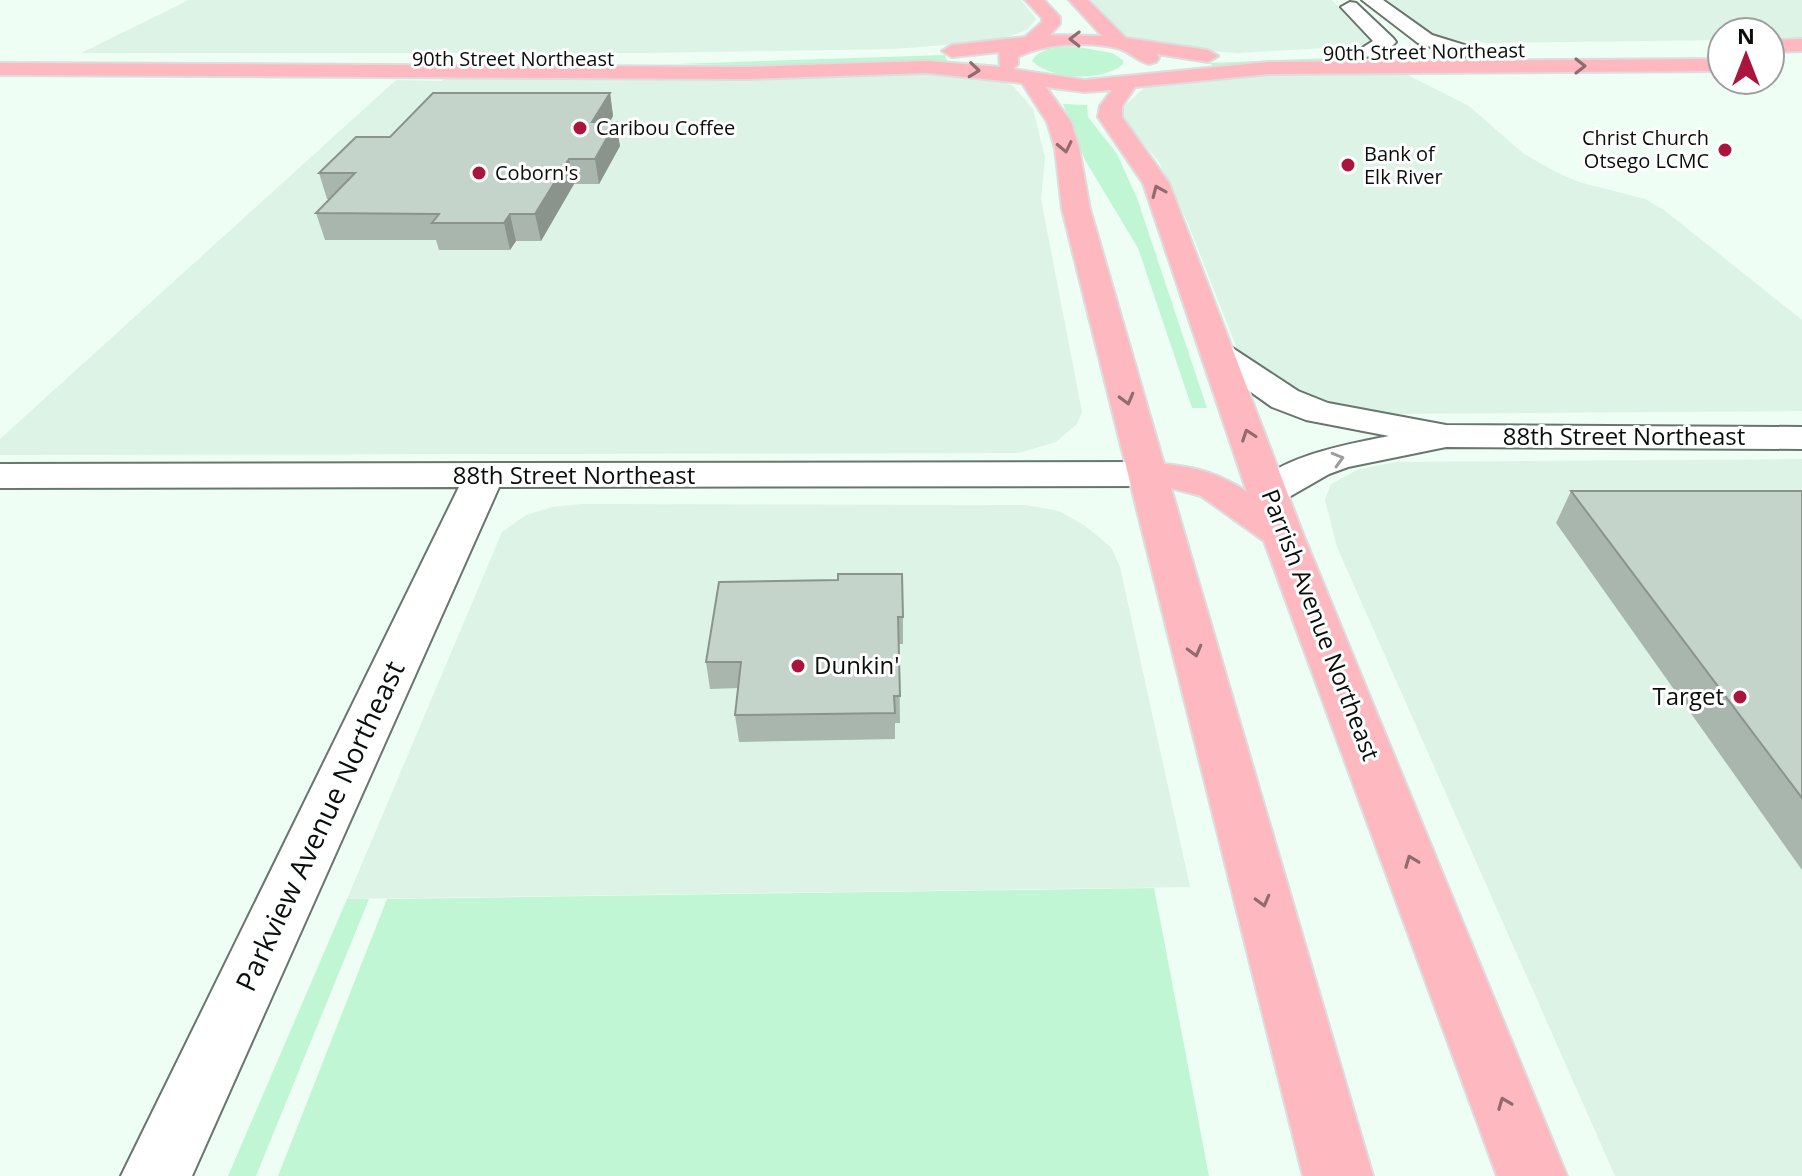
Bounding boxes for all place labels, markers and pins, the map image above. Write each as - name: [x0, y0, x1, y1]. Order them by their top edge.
- place label: Caribou Coffee: [596, 114, 735, 141]
- marker: Caribou Coffee: [571, 119, 589, 137]
- place label: Christ Church Otsego LCMC: [1582, 124, 1709, 174]
- place label: Bank of Elk River: [1364, 140, 1443, 190]
- marker: Christ Church Otsego LCMC: [1716, 141, 1734, 159]
- marker: Bank of Elk River: [1339, 156, 1357, 174]
- place label: Coborn's: [495, 159, 578, 186]
- marker: Coborn's: [470, 164, 488, 182]
- place label: Dunkin': [814, 648, 900, 681]
- marker: Dunkin': [789, 657, 807, 675]
- place label: Target: [1653, 679, 1724, 712]
- marker: Target: [1731, 688, 1749, 706]

